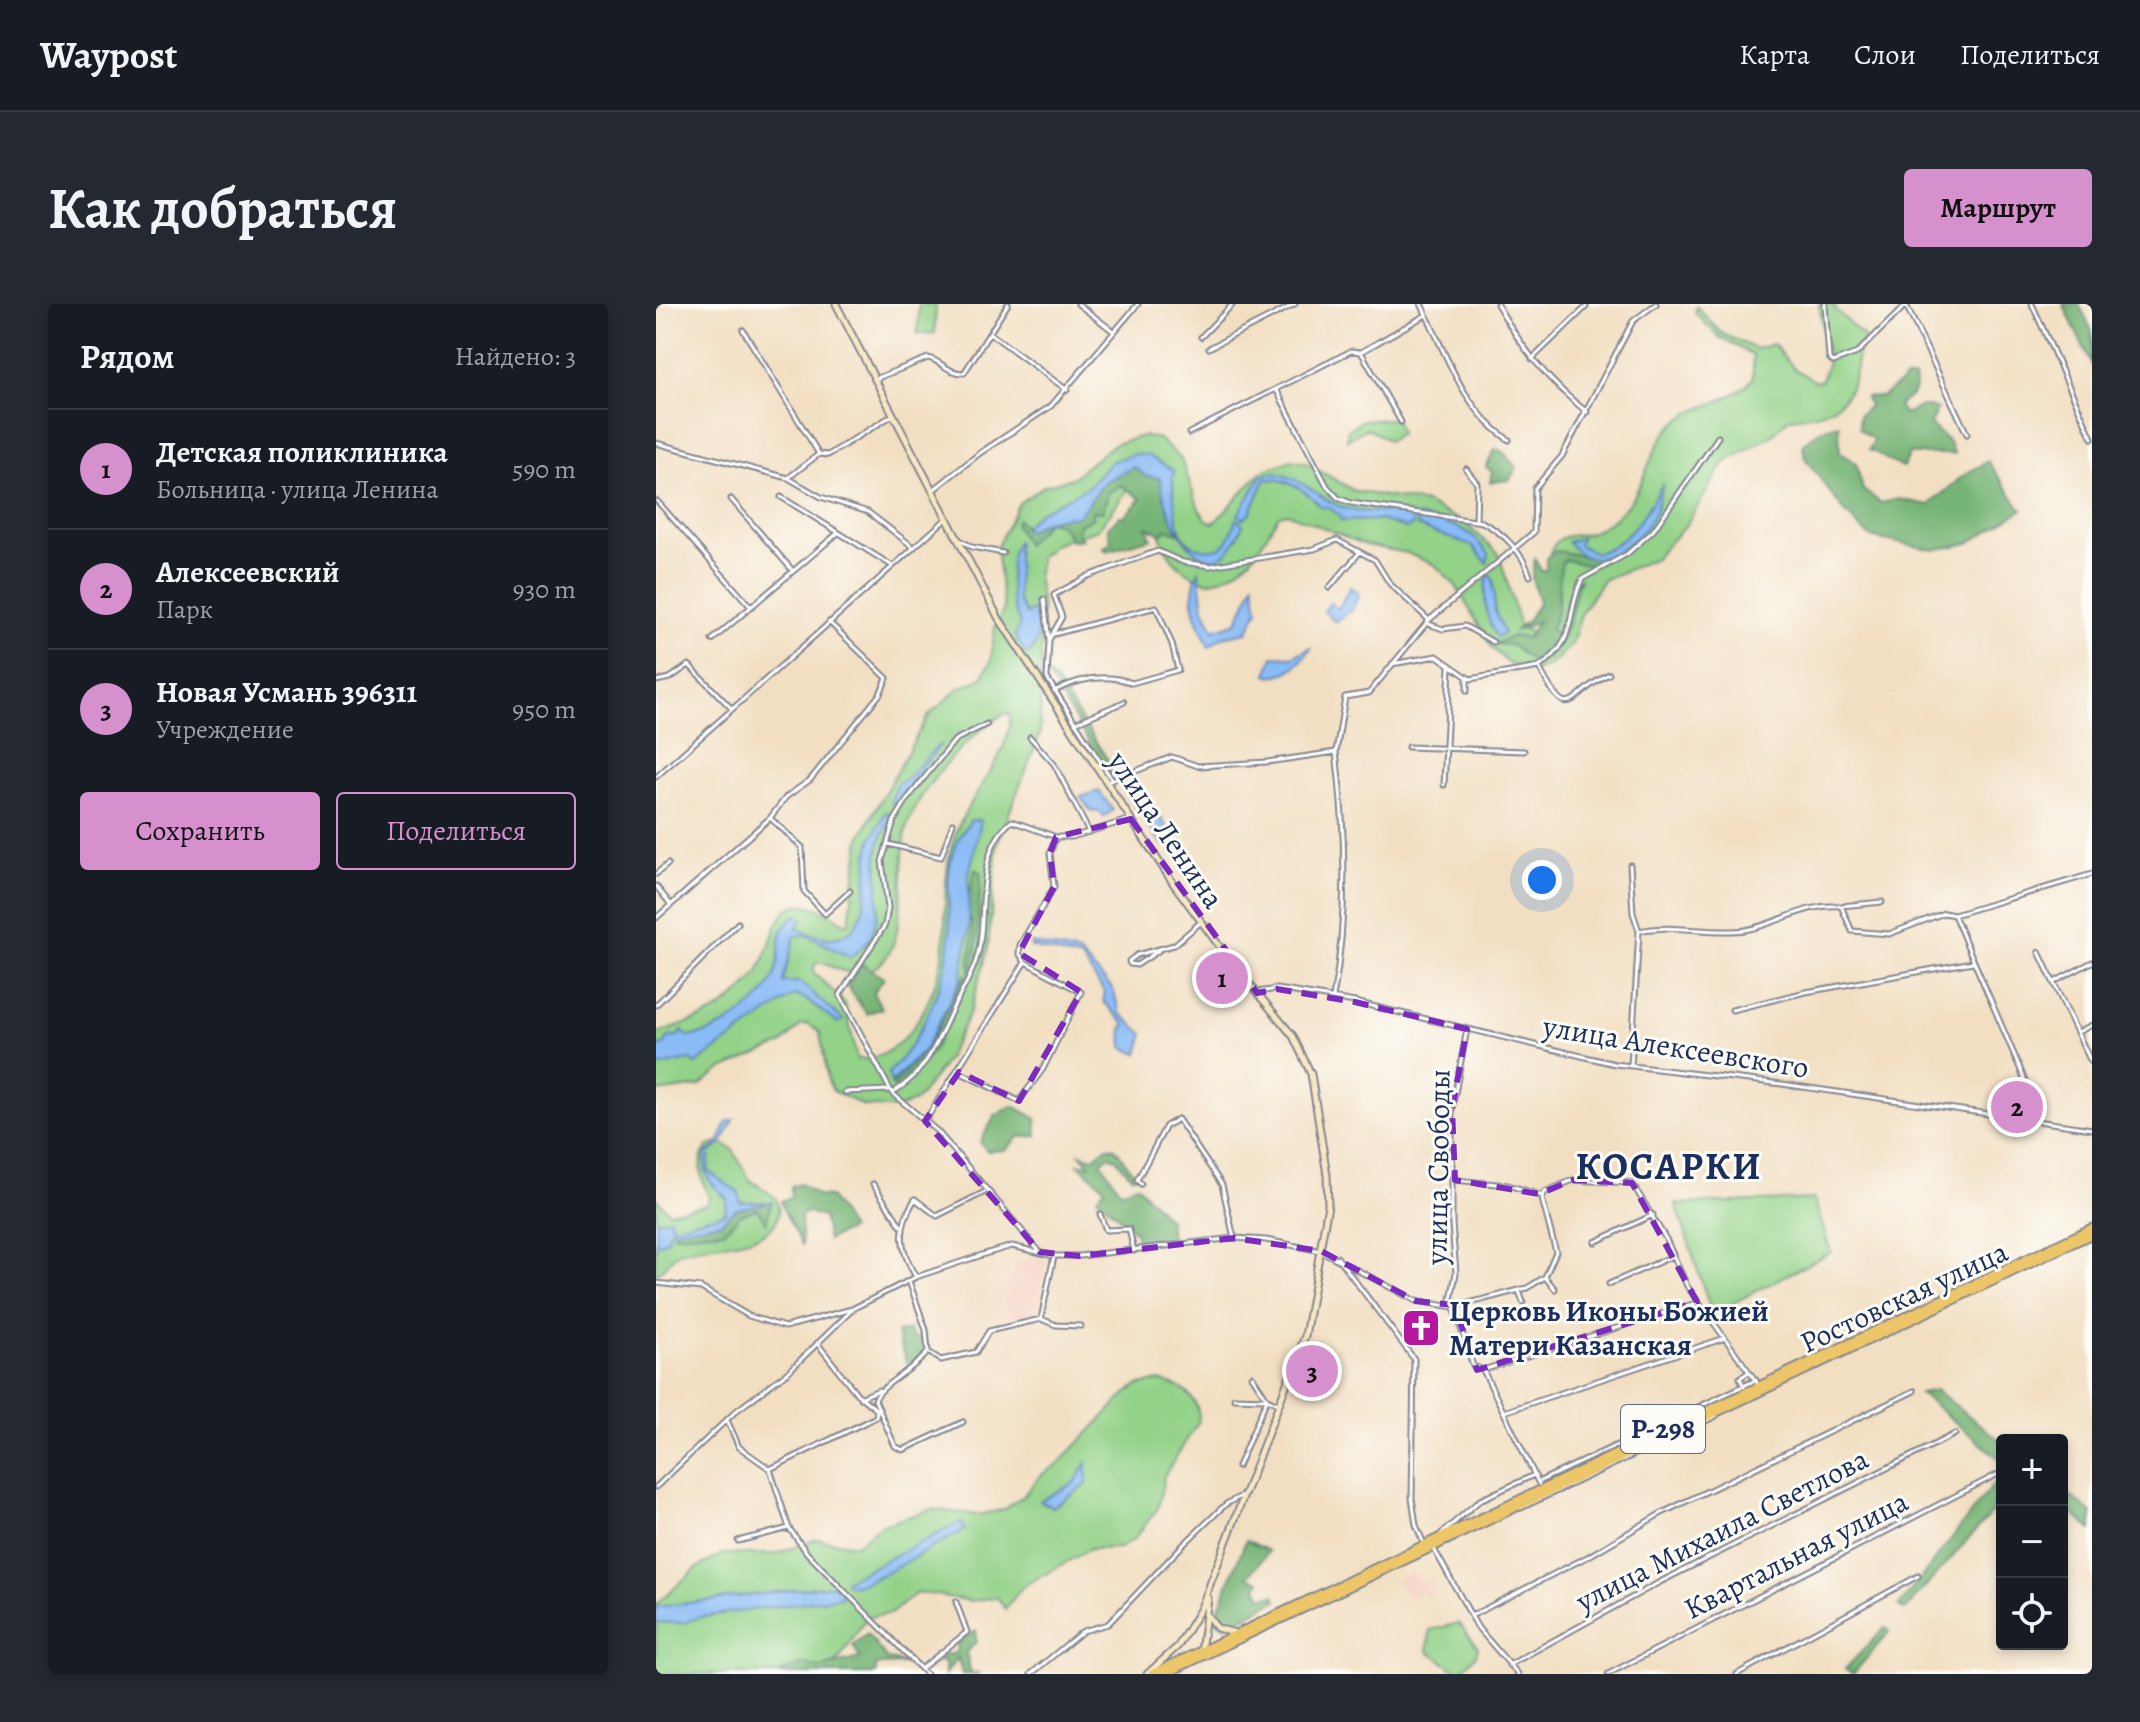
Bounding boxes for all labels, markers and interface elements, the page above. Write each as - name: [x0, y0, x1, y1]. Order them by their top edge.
- text: Waypost: [40, 29, 177, 81]
- text: Карта: [1739, 36, 1810, 74]
- text: Слои: [1854, 36, 1916, 74]
- text: Поделиться: [1960, 36, 2100, 74]
- button: Маршрут: [1904, 169, 2092, 247]
- text: Как добраться: [48, 170, 397, 246]
- text: Рядом: [80, 333, 174, 380]
- text: Найдено: 3: [455, 339, 576, 374]
- text: Детская поликлиника: [156, 432, 448, 472]
- text: 1: [101, 452, 111, 487]
- text: 590 m: [512, 452, 576, 487]
- text: Больница · улица Ленина: [156, 472, 438, 507]
- text: Алексеевский: [156, 552, 340, 592]
- text: 2: [100, 572, 112, 607]
- text: 930 m: [513, 572, 576, 607]
- text: Парк: [156, 592, 213, 627]
- text: Новая Усмань 396311: [156, 672, 417, 712]
- text: 3: [100, 692, 112, 727]
- text: 950 m: [512, 692, 576, 727]
- text: Учреждение: [156, 712, 294, 747]
- street label: улица Ленина: [1098, 743, 1233, 917]
- button: Сохранить: [80, 792, 320, 870]
- button: Поделиться: [336, 792, 576, 870]
- your location: [1522, 860, 1562, 900]
- pin: 1: [1196, 948, 1248, 1008]
- street label: улица Алексеевского: [1539, 1006, 1812, 1088]
- street label: улица Свободы: [1416, 1069, 1460, 1266]
- pin: 2: [1991, 1077, 2043, 1137]
- district label: КОСАРКИ: [1575, 1140, 1763, 1192]
- street label: Ростовская улица: [1794, 1231, 2015, 1363]
- place label: Церковь Иконы Божией Матери Казанская: [1449, 1291, 1769, 1365]
- church icon: Церковь Иконы Божией Матери Казанская: [1400, 1307, 1442, 1349]
- pin: 3: [1286, 1341, 1338, 1401]
- road number: Р-298: [1621, 1405, 1705, 1453]
- map controls: [1996, 1434, 2068, 1650]
- button: +: [1996, 1434, 2068, 1506]
- street label: улица Михаила Светлова: [1568, 1439, 1875, 1622]
- street label: Квартальная улица: [1677, 1481, 1915, 1629]
- button: −: [1996, 1506, 2068, 1578]
- button: locate: [1996, 1578, 2068, 1650]

